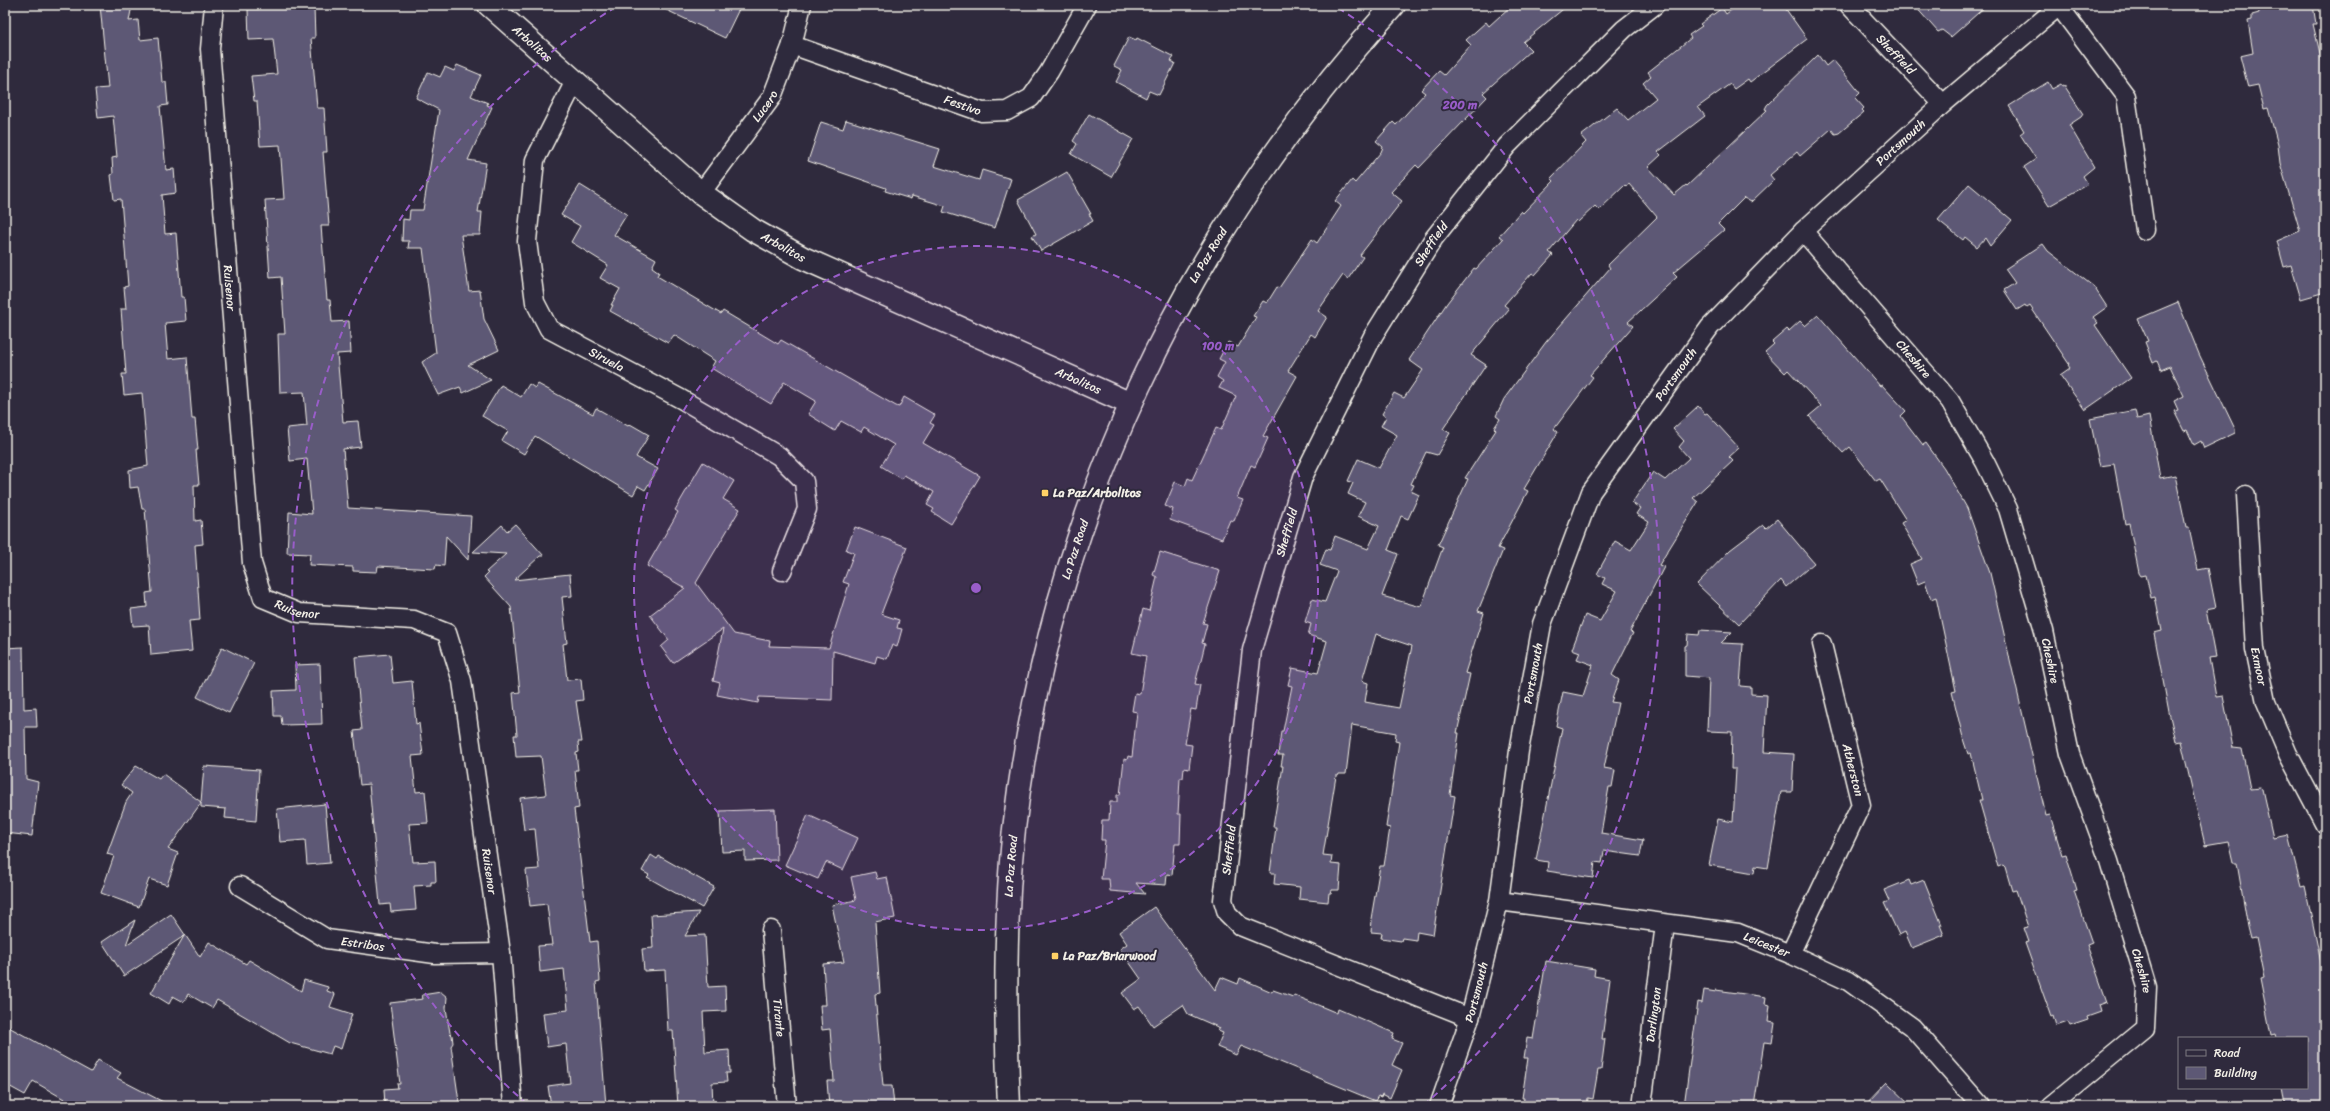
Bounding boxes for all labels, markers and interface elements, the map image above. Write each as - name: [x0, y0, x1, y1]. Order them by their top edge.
- street label: Arbolitos: [506, 18, 558, 68]
- street label: Sheffield: [1871, 29, 1921, 80]
- street label: Lucero: [746, 87, 784, 127]
- street label: Festivo: [941, 88, 984, 122]
- text: 200 m: [1442, 94, 1478, 116]
- street label: Portsmouth: [1870, 113, 1931, 171]
- street label: Sheffield: [1408, 216, 1454, 271]
- street label: La Paz Road: [1183, 222, 1234, 287]
- street label: Arbolitos: [756, 225, 810, 269]
- street label: Ruisenor: [217, 264, 242, 313]
- street label: Cheshire: [1890, 334, 1937, 384]
- text: 100 m: [1202, 335, 1235, 357]
- street label: Siruela: [585, 341, 628, 378]
- street label: Portsmouth: [1649, 343, 1703, 406]
- street label: Arbolitos: [1051, 360, 1106, 401]
- place label: La Paz/Arbolitos: [1053, 482, 1142, 504]
- marker: La Paz/Arbolitos: [1040, 488, 1050, 498]
- street label: Sheffield: [1269, 505, 1304, 559]
- street label: La Paz Road: [1055, 516, 1095, 582]
- centre of rings: [969, 581, 983, 595]
- street label: Ruisenor: [271, 593, 321, 625]
- street label: Cheshire: [2035, 636, 2066, 686]
- street label: Portsmouth: [1517, 641, 1549, 706]
- street label: Exmoor: [2244, 645, 2274, 689]
- street label: Atherston: [1836, 740, 1870, 799]
- street label: Sheffield: [1215, 823, 1243, 876]
- street label: La Paz Road: [998, 833, 1024, 898]
- street label: Ruisenor: [475, 847, 504, 897]
- street label: Leicester: [1740, 925, 1794, 964]
- street label: Estribos: [340, 930, 387, 958]
- place label: La Paz/Briarwood: [1063, 945, 1157, 967]
- street label: Cheshire: [2125, 946, 2158, 994]
- marker: La Paz/Briarwood: [1050, 951, 1060, 961]
- street label: Portsmouth: [1458, 959, 1495, 1026]
- street label: Darlington: [1639, 985, 1668, 1043]
- street label: Tirante: [766, 998, 792, 1038]
- legend: [2178, 1037, 2308, 1089]
- text: Road: [2214, 1042, 2241, 1064]
- text: Building: [2214, 1062, 2257, 1084]

